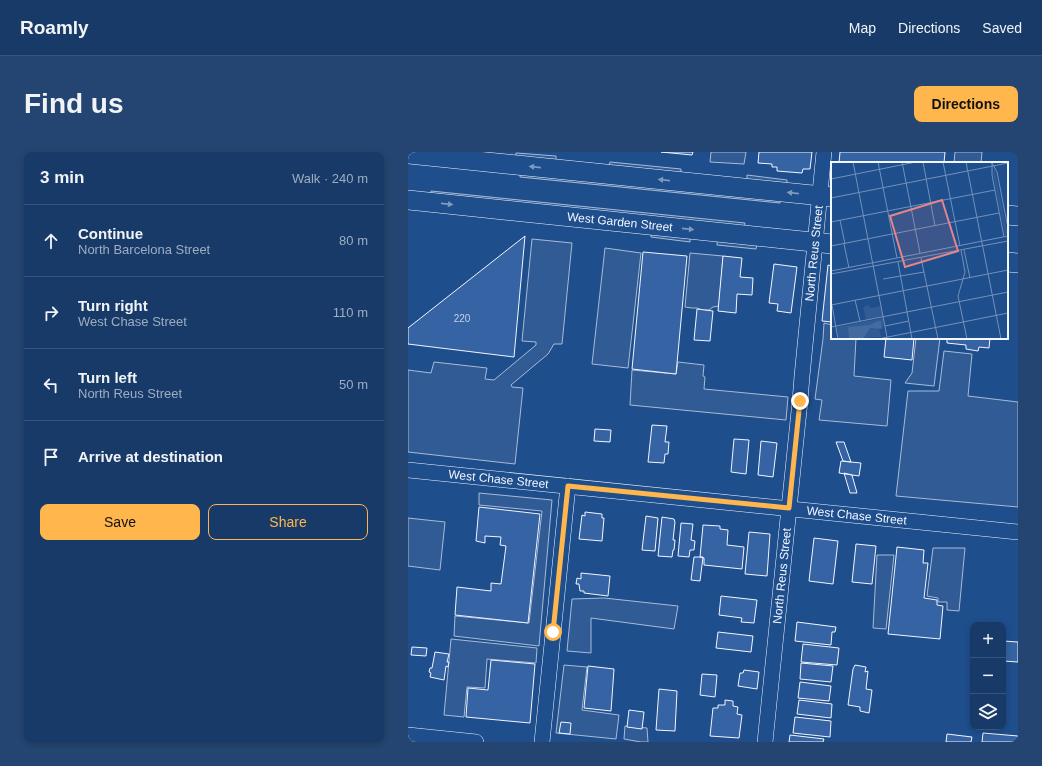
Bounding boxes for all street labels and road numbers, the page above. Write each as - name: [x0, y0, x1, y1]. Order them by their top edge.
- street label: North Reus Street: [802, 204, 826, 302]
- street label: West Garden Street: [566, 210, 674, 234]
- street label: West Chase Street: [448, 467, 550, 491]
- street label: West Chase Street: [806, 504, 908, 528]
- street label: North Reus Street: [770, 527, 794, 624]

